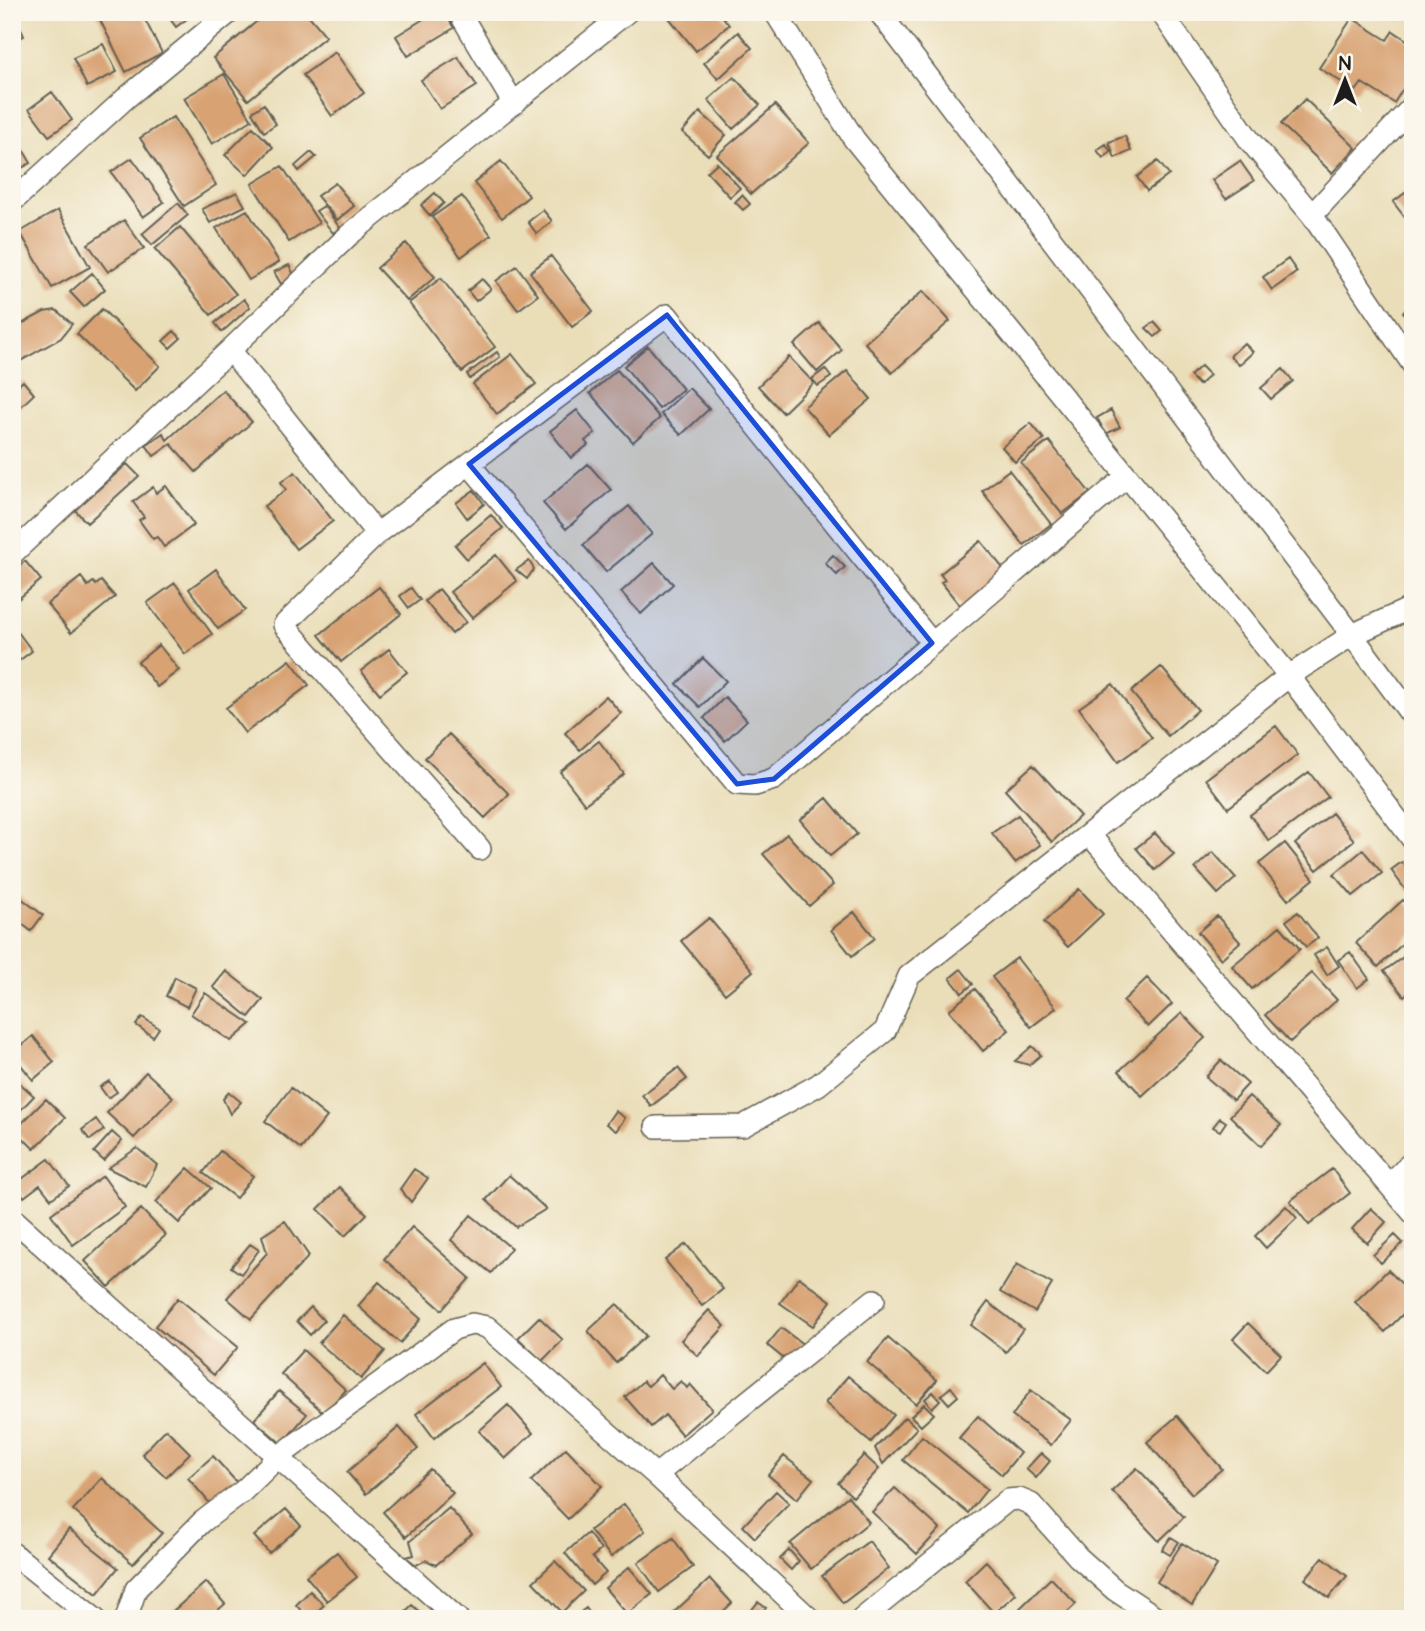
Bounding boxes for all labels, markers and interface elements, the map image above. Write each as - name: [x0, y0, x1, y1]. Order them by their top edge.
- north arrow: [1310, 46, 1380, 116]
- text: N: [1339, 51, 1351, 78]

